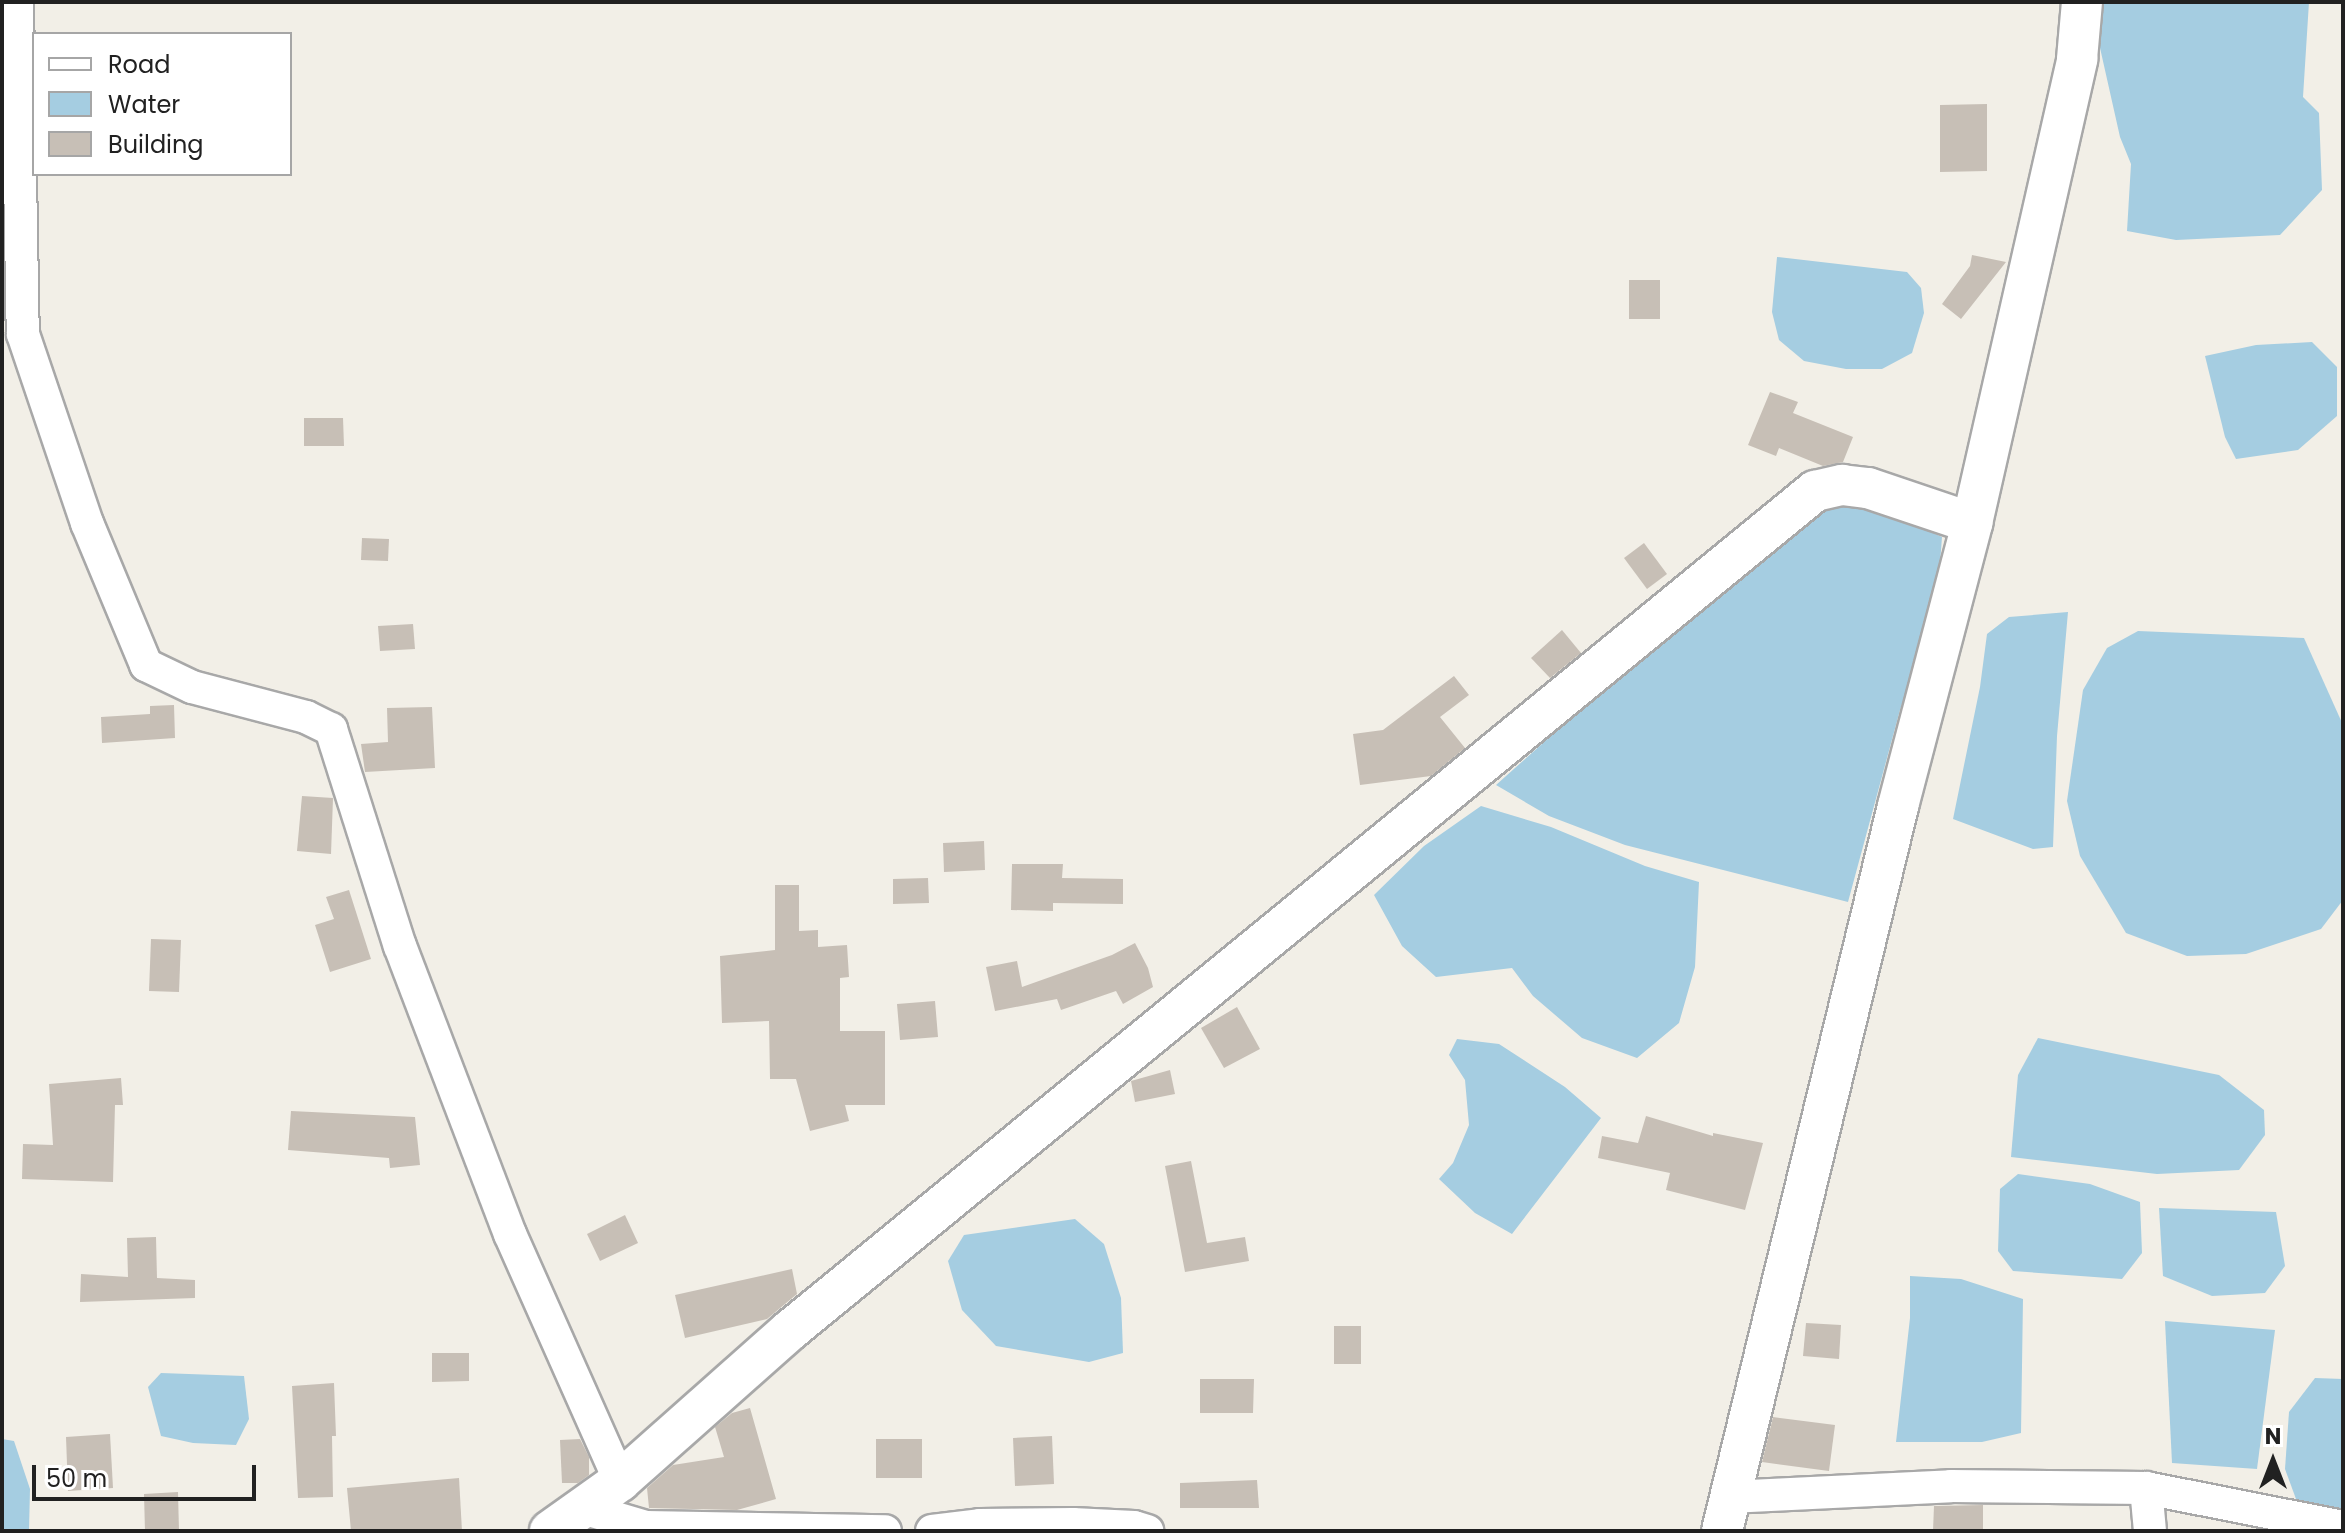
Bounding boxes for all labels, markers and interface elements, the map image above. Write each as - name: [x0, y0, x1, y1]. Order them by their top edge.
- legend: [32, 32, 292, 176]
- text: Road: [108, 48, 170, 81]
- text: Water: [108, 88, 180, 121]
- text: Building: [108, 128, 204, 161]
- north arrow: [2233, 1421, 2313, 1501]
- text: N: [2265, 1421, 2281, 1452]
- scale bar: [36, 1449, 260, 1499]
- text: 50 m: [46, 1462, 107, 1495]

